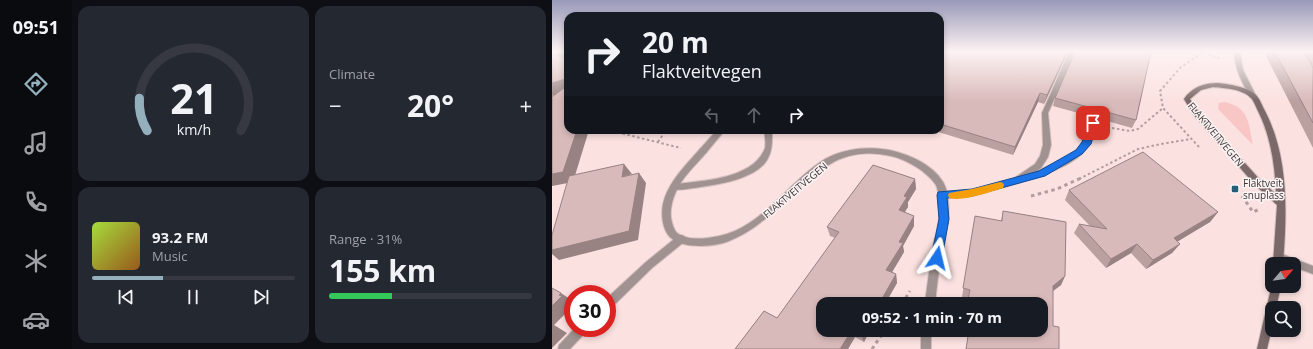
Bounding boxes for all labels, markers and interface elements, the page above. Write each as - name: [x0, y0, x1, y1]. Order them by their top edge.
- text: 09:51: [13, 15, 59, 39]
- text: 20 m: [642, 23, 709, 61]
- icon: right: [576, 28, 628, 80]
- text: Flaktveitvegen: [642, 59, 762, 83]
- text: Climate: [329, 65, 375, 83]
- icon: directions: [22, 70, 50, 98]
- text: 21: [170, 70, 217, 126]
- text: 20°: [407, 85, 454, 126]
- text: −: [329, 90, 342, 120]
- text: +: [519, 90, 532, 120]
- street label: FLAKTVEITVEGEN: [1185, 99, 1247, 169]
- icon: left: [701, 104, 723, 126]
- icon: ahead: [743, 104, 765, 126]
- icon: right: [785, 104, 807, 126]
- pin: [1076, 106, 1110, 140]
- icon: arrive: [1082, 112, 1104, 134]
- text: km/h: [176, 120, 211, 139]
- icon: music: [22, 129, 50, 157]
- street label: FLAKTVEITVEGEN: [760, 159, 830, 221]
- place label: Flaktveit snuplass: [1243, 176, 1284, 202]
- marker: Flaktveit snuplass: [1230, 184, 1240, 194]
- icon: phone: [22, 188, 50, 216]
- text: 93.2 FM: [152, 227, 208, 247]
- text: Range · 31%: [329, 230, 402, 248]
- position arrow: [916, 237, 958, 279]
- icon: climate: [22, 247, 50, 275]
- text: Music: [152, 247, 187, 265]
- text: 155 km: [329, 250, 436, 291]
- north arrow: [1265, 257, 1301, 293]
- map controls: [1265, 257, 1301, 337]
- speed limit sign: 30: [564, 285, 616, 337]
- icon: previous: [115, 286, 137, 308]
- icon: pause: [182, 286, 204, 308]
- icon: next: [250, 286, 272, 308]
- button: search: [1265, 301, 1301, 337]
- icon: car: [22, 306, 50, 334]
- text: 09:52 · 1 min · 70 m: [862, 307, 1002, 327]

